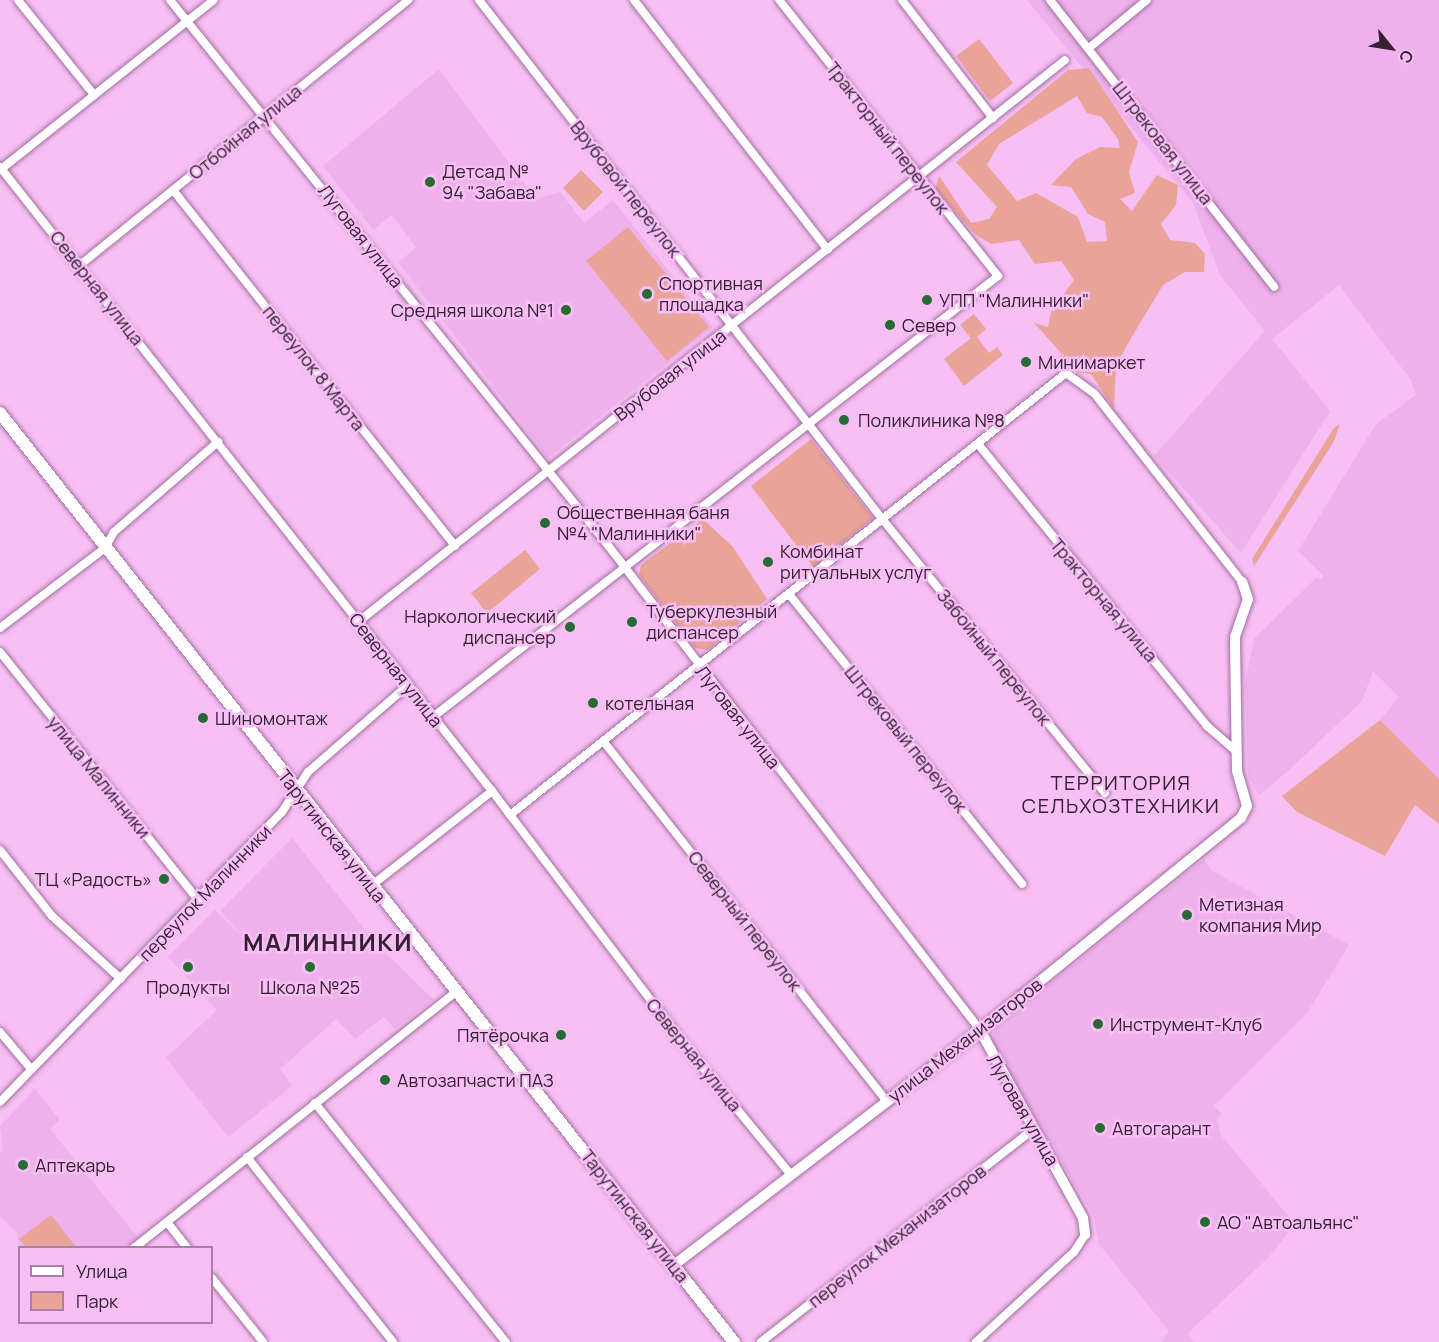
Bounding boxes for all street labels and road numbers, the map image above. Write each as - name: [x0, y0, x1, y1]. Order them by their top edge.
- street label: Тракторный переулок: [822, 58, 954, 218]
- street label: Штрековая улица: [1108, 77, 1218, 209]
- street label: Отбойная улица: [184, 80, 306, 184]
- street label: Врубовой переулок: [566, 117, 686, 261]
- street label: Луговая улица: [314, 180, 408, 292]
- street label: Северная улица: [46, 226, 148, 350]
- street label: переулок 8 Марта: [258, 301, 370, 435]
- street label: Врубовая улица: [610, 325, 730, 425]
- street label: Тракторная улица: [1046, 534, 1162, 666]
- street label: Забойный переулок: [932, 584, 1056, 730]
- street label: Северная улица: [345, 608, 447, 732]
- street label: Луговая улица: [691, 661, 785, 773]
- street label: Штрековый переулок: [840, 661, 972, 817]
- street label: улица Малинники: [43, 712, 155, 842]
- street label: Тарутинская улица: [273, 765, 391, 907]
- street label: переулок Малинники: [134, 820, 276, 966]
- street label: Северный переулок: [684, 847, 806, 995]
- street label: улица Механизаторов: [884, 973, 1046, 1107]
- street label: Северная улица: [642, 994, 746, 1116]
- street label: Луговая улица: [982, 1050, 1064, 1170]
- street label: Тарутинская улица: [576, 1145, 694, 1287]
- street label: переулок Механизаторов: [804, 1160, 990, 1312]

